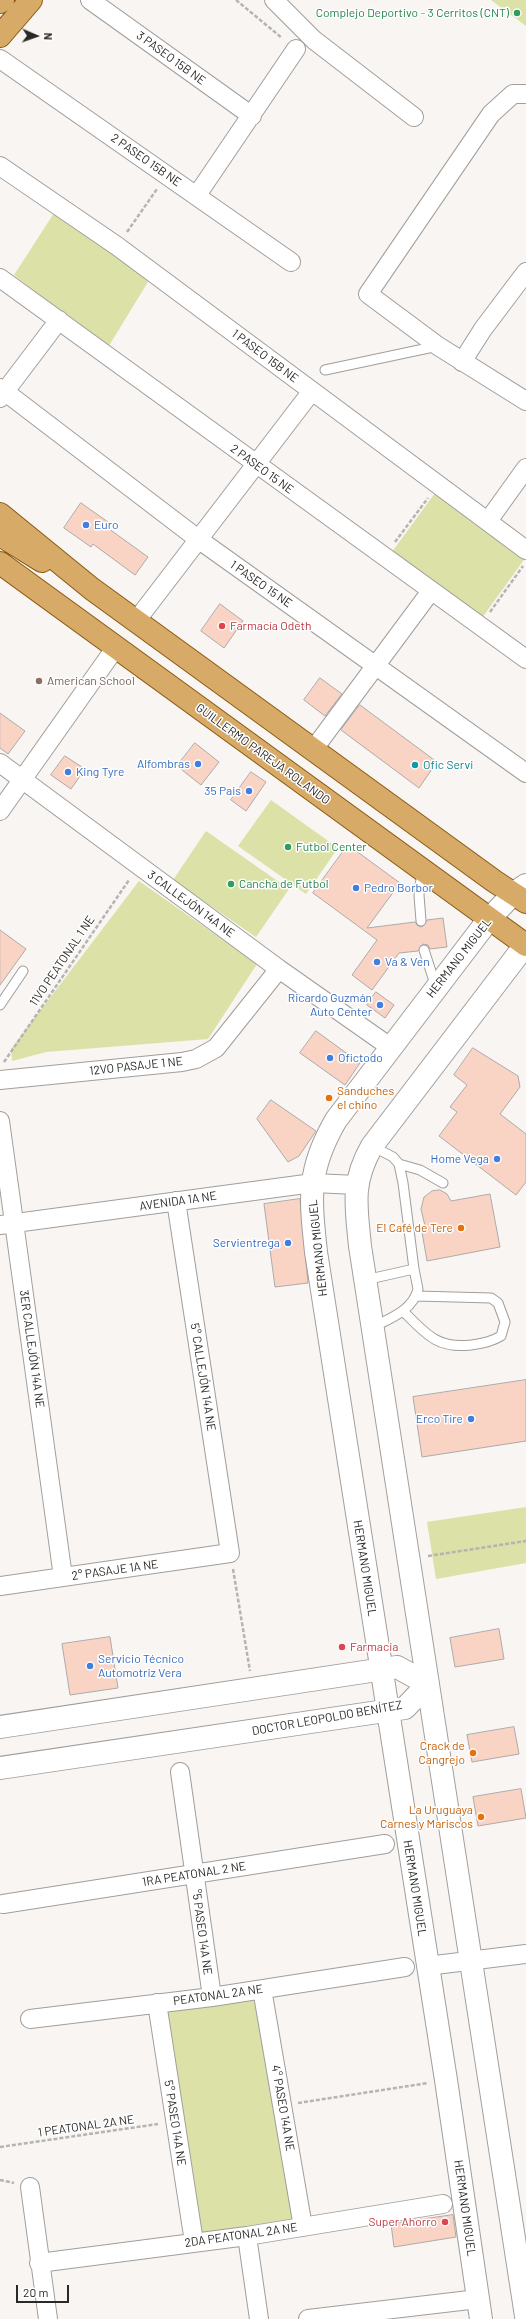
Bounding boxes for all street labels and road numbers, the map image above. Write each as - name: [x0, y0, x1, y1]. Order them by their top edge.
- street label: 3 PASEO 15B NE: [134, 28, 208, 88]
- street label: 2 PASEO 15B NE: [108, 131, 184, 189]
- street label: 1 PASEO 15B NE: [229, 326, 301, 386]
- street label: 2 PASEO 15 NE: [228, 441, 296, 497]
- street label: 1 PASEO 15 NE: [227, 557, 295, 611]
- street label: GUILLERMO PAREJA ROLANDO: [193, 700, 333, 808]
- street label: 3 CALLEJÓN 14A NE: [145, 867, 237, 941]
- street label: 11VO PEATONAL 1 NE: [26, 913, 98, 1009]
- street label: HERMANO MIGUEL: [423, 915, 495, 1001]
- street label: 12VO PASAJE 1 NE: [89, 1054, 183, 1078]
- street label: AVENIDA 1A NE: [138, 1188, 218, 1214]
- street label: HERMANO MIGUEL: [306, 1199, 330, 1297]
- street label: 3ER CALLEJÓN 14A NE: [17, 1289, 47, 1409]
- street label: 5° CALLEJÓN 14A NE: [187, 1322, 219, 1432]
- street label: HERMANO MIGUEL: [350, 1519, 380, 1617]
- street label: 2° PASAJE 1A NE: [71, 1557, 159, 1583]
- street label: DOCTOR LEOPOLDO BENÍTEZ: [251, 1698, 403, 1738]
- street label: HERMANO MIGUEL: [400, 1839, 430, 1937]
- street label: 1RA PEATONAL 2 NE: [141, 1859, 247, 1889]
- street label: °5 PASEO 14A NE: [189, 1888, 215, 1976]
- street label: PEATONAL 2A NE: [172, 1982, 264, 2008]
- street label: 4° PASEO 14A NE: [268, 2064, 298, 2152]
- street label: 5° PASEO 14A NE: [161, 2079, 189, 2167]
- street label: 1 PEATONAL 2A NE: [37, 2112, 135, 2140]
- street label: HERMANO MIGUEL: [451, 2159, 479, 2257]
- street label: 2DA PEATONAL 2A NE: [184, 2220, 298, 2250]

